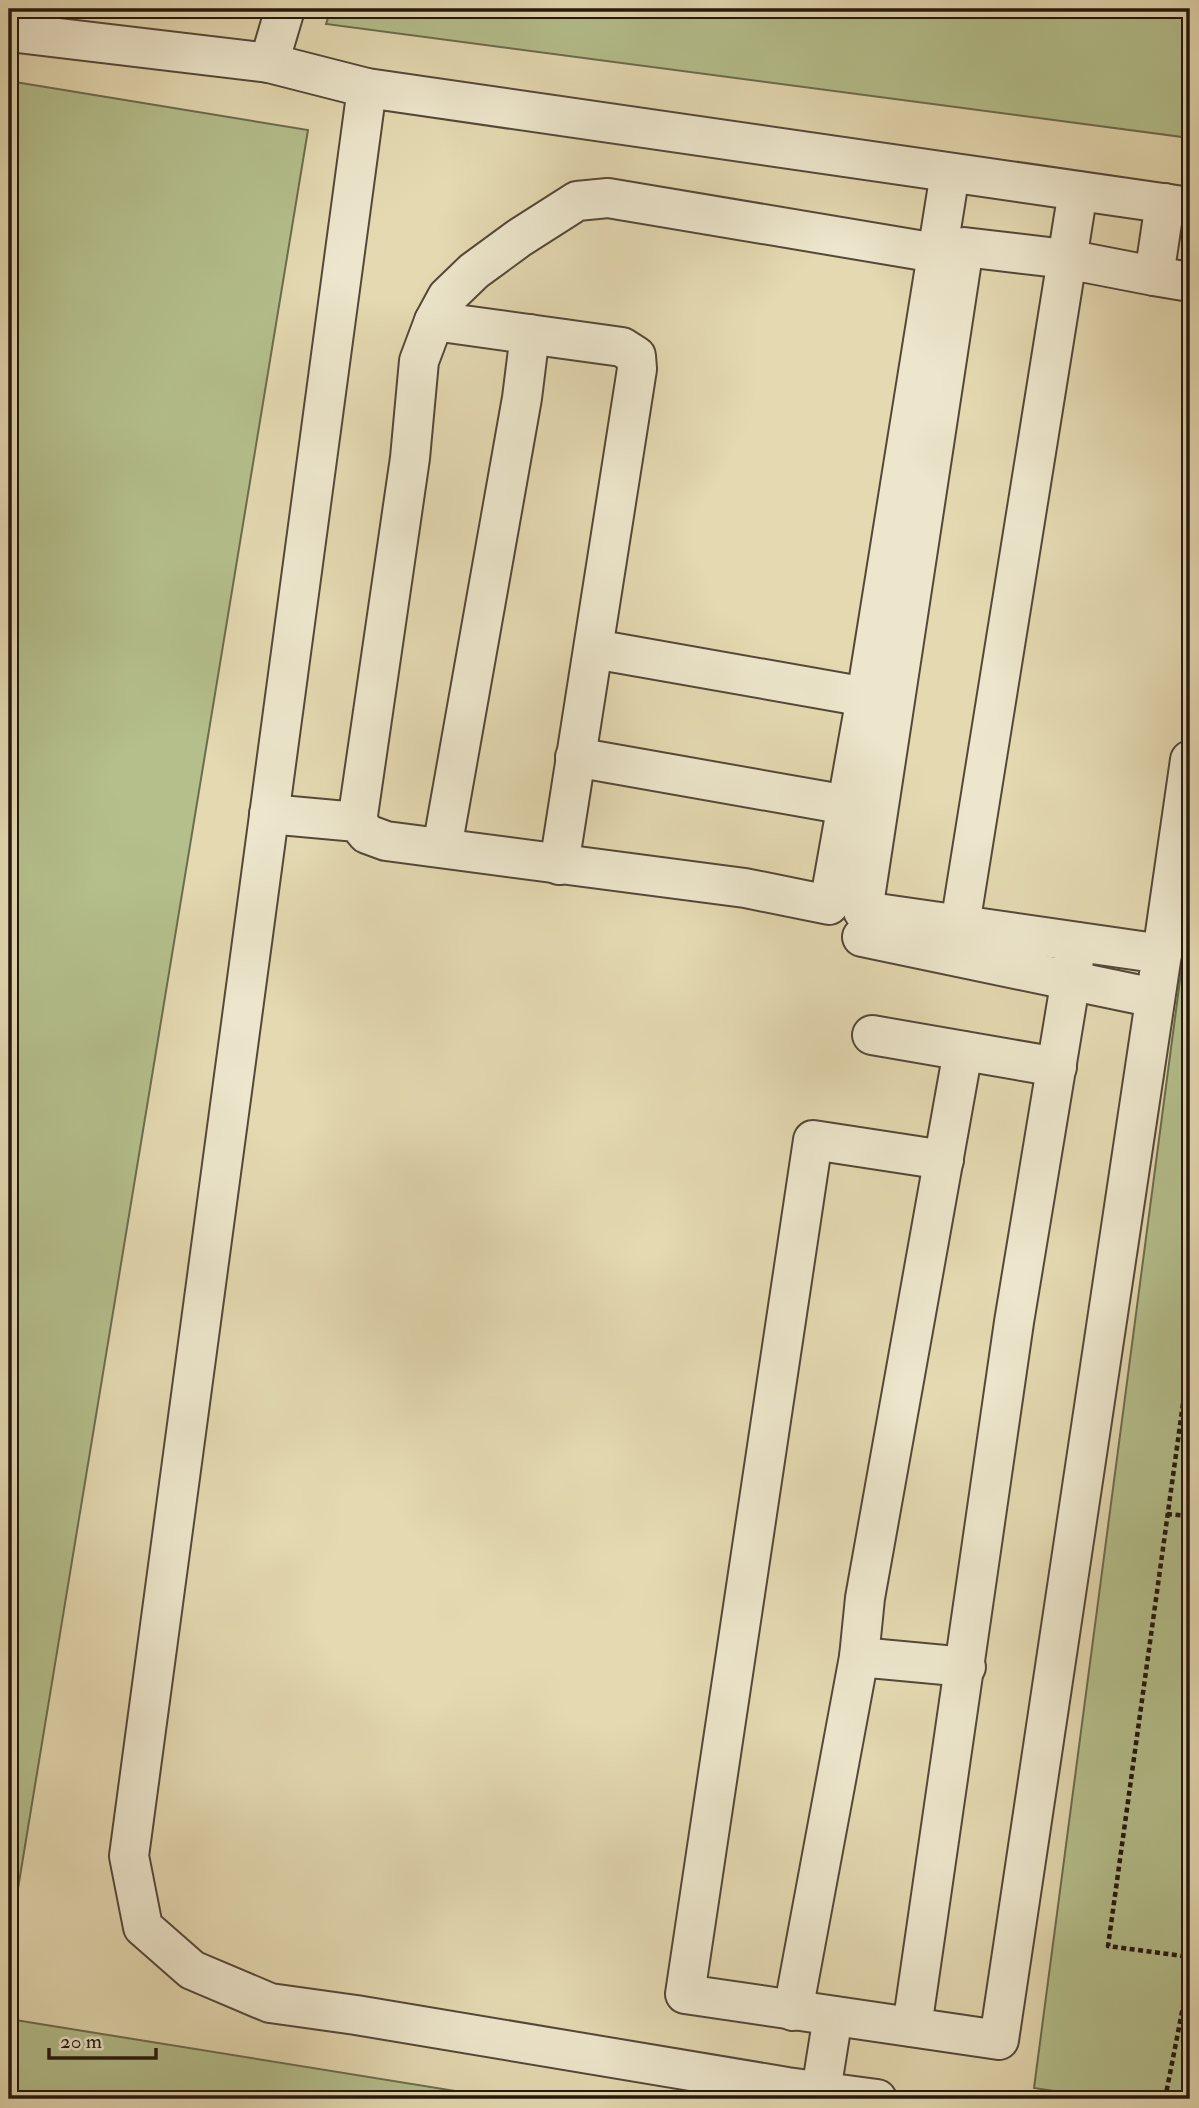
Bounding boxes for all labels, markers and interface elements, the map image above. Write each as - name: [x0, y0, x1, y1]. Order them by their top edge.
- scale bar: [49, 2017, 156, 2061]
- text: 20 m: [60, 2028, 102, 2055]

